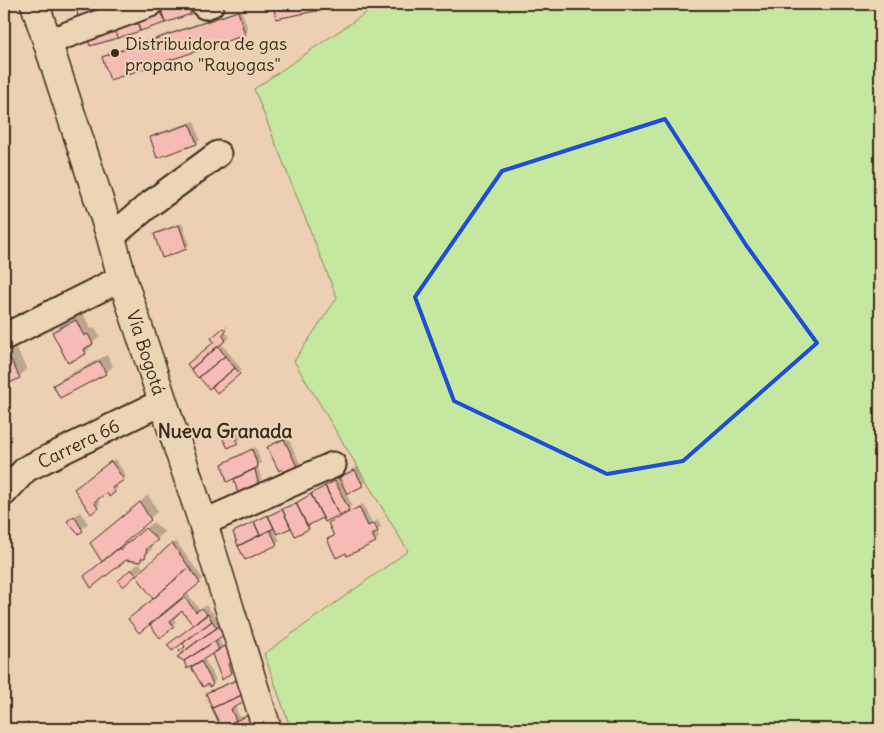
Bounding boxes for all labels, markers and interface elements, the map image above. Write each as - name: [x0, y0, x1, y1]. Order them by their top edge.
- place label: Distribuidora de gas propano "Rayogas": [125, 32, 287, 76]
- marker: Distribuidora de gas propano "Rayogas": [109, 47, 121, 59]
- street label: Vía Bogotá: [122, 307, 171, 398]
- street label: Carrera 66: [34, 413, 123, 473]
- district label: Nueva Granada: [158, 419, 292, 443]

